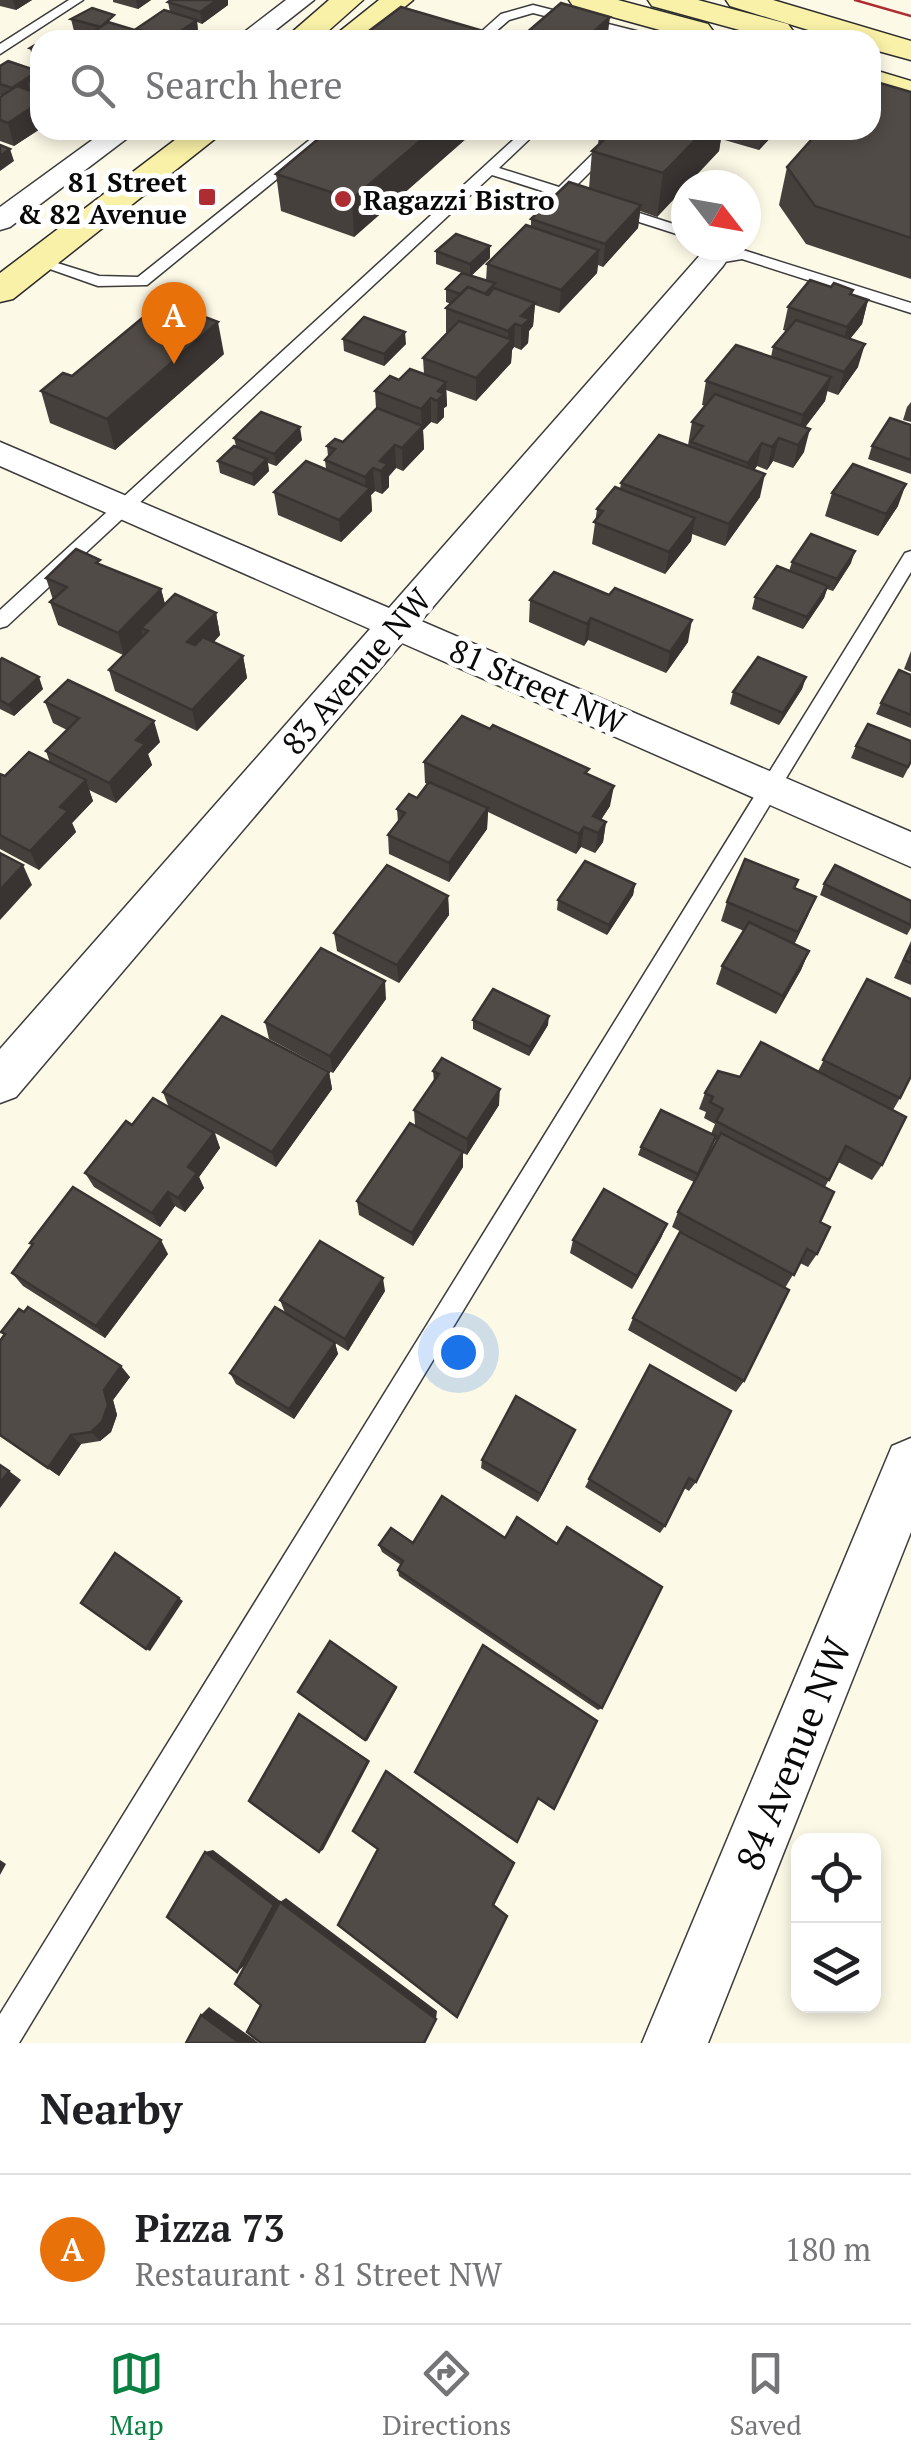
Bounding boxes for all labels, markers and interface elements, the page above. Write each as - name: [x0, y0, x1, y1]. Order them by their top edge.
- search box: [30, 30, 881, 140]
- icon: search: [65, 58, 120, 113]
- text: Search here: [145, 60, 343, 110]
- place label: 81 Street & 82 Avenue: [17, 163, 187, 232]
- north arrow: [671, 170, 761, 260]
- place label: Ragazzi Bistro: [363, 181, 555, 218]
- marker: 81 Street & 82 Avenue: [196, 186, 218, 208]
- marker: Ragazzi Bistro: [332, 188, 354, 210]
- pin: A: [142, 282, 206, 364]
- street label: 83 Avenue NW: [272, 579, 440, 763]
- street label: 81 Street NW: [443, 629, 633, 744]
- your location: [433, 1327, 484, 1378]
- street label: 84 Avenue NW: [724, 1630, 862, 1877]
- map controls: [791, 1833, 881, 2013]
- button: locate: [791, 1833, 881, 1923]
- button: layers: [791, 1923, 881, 2013]
- text: Nearby: [40, 2080, 182, 2136]
- text: Pizza 73: [135, 2203, 285, 2253]
- text: A: [61, 2228, 84, 2270]
- text: 180 m: [784, 2228, 871, 2270]
- text: Restaurant · 81 Street NW: [135, 2253, 502, 2295]
- tab: Map: [109, 2346, 164, 2443]
- tab: Directions: [382, 2346, 511, 2443]
- tab: Saved: [729, 2346, 802, 2443]

